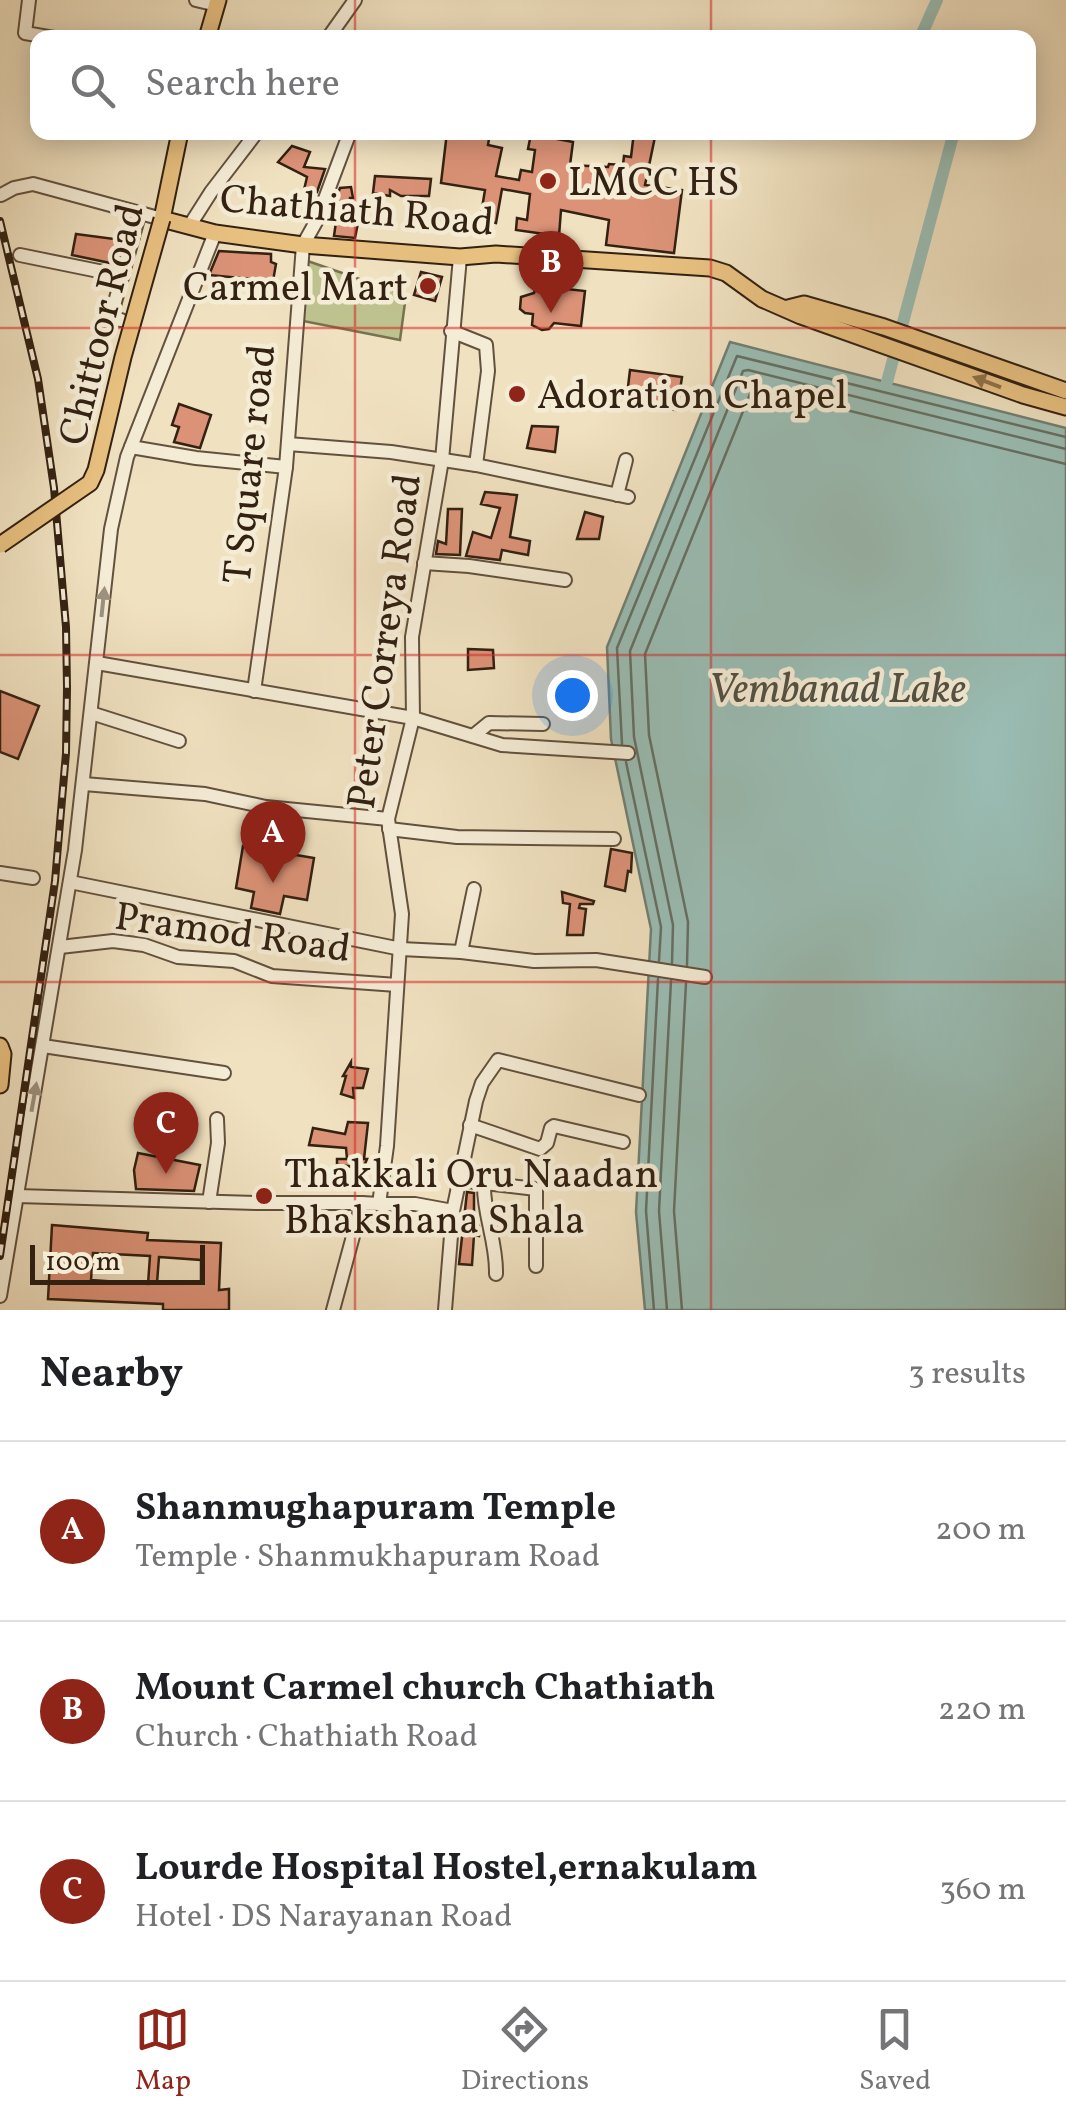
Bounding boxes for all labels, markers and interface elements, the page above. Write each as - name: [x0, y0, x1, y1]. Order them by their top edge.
- search box: [30, 30, 1036, 140]
- icon: search: [65, 58, 120, 113]
- text: Search here: [145, 59, 340, 112]
- place label: LMCC HS: [568, 157, 739, 213]
- marker: LMCC HS: [537, 170, 559, 192]
- street label: Chathiath Road: [217, 173, 496, 253]
- street label: Chittoor Road: [47, 198, 161, 452]
- pin: B: [518, 230, 584, 313]
- place label: Carmel Mart: [183, 262, 408, 318]
- marker: Carmel Mart: [417, 275, 439, 297]
- street label: T Square road: [212, 342, 292, 587]
- place label: Adoration Chapel: [537, 370, 847, 426]
- one-way arrow: [972, 373, 1002, 389]
- marker: Adoration Chapel: [506, 383, 528, 405]
- street label: Peter Correya Road: [336, 470, 438, 813]
- one-way arrow: [96, 585, 112, 617]
- water label: Vembanad Lake: [708, 662, 966, 721]
- your location: [547, 670, 598, 721]
- pin: A: [240, 800, 306, 883]
- street label: Pramod Road: [111, 891, 354, 979]
- one-way arrow: [27, 1080, 42, 1112]
- pin: C: [134, 1092, 198, 1174]
- place label: Thakkali Oru Naadan Bhakshana Shala: [284, 1149, 658, 1251]
- marker: Thakkali Oru Naadan Bhakshana Shala: [253, 1185, 275, 1207]
- scale bar: [30, 1240, 205, 1284]
- text: 100 m: [45, 1243, 120, 1282]
- text: Nearby: [40, 1346, 183, 1405]
- text: 3 results: [908, 1353, 1026, 1397]
- text: Shanmughapuram Temple: [135, 1483, 616, 1536]
- text: A: [61, 1509, 84, 1553]
- text: 200 m: [935, 1509, 1026, 1553]
- text: Temple · Shanmukhapuram Road: [135, 1536, 600, 1580]
- text: Mount Carmel church Chathiath: [135, 1663, 716, 1716]
- text: B: [62, 1689, 83, 1733]
- text: 220 m: [938, 1689, 1026, 1733]
- text: Church · Chathiath Road: [135, 1716, 478, 1760]
- text: Lourde Hospital Hostel,ernakulam: [135, 1843, 758, 1896]
- text: C: [62, 1869, 83, 1913]
- text: 360 m: [939, 1869, 1026, 1913]
- text: Hotel · DS Narayanan Road: [135, 1896, 512, 1940]
- tab: Map: [135, 2002, 191, 2101]
- tab: Directions: [461, 2002, 589, 2101]
- tab: Saved: [859, 2002, 931, 2101]

